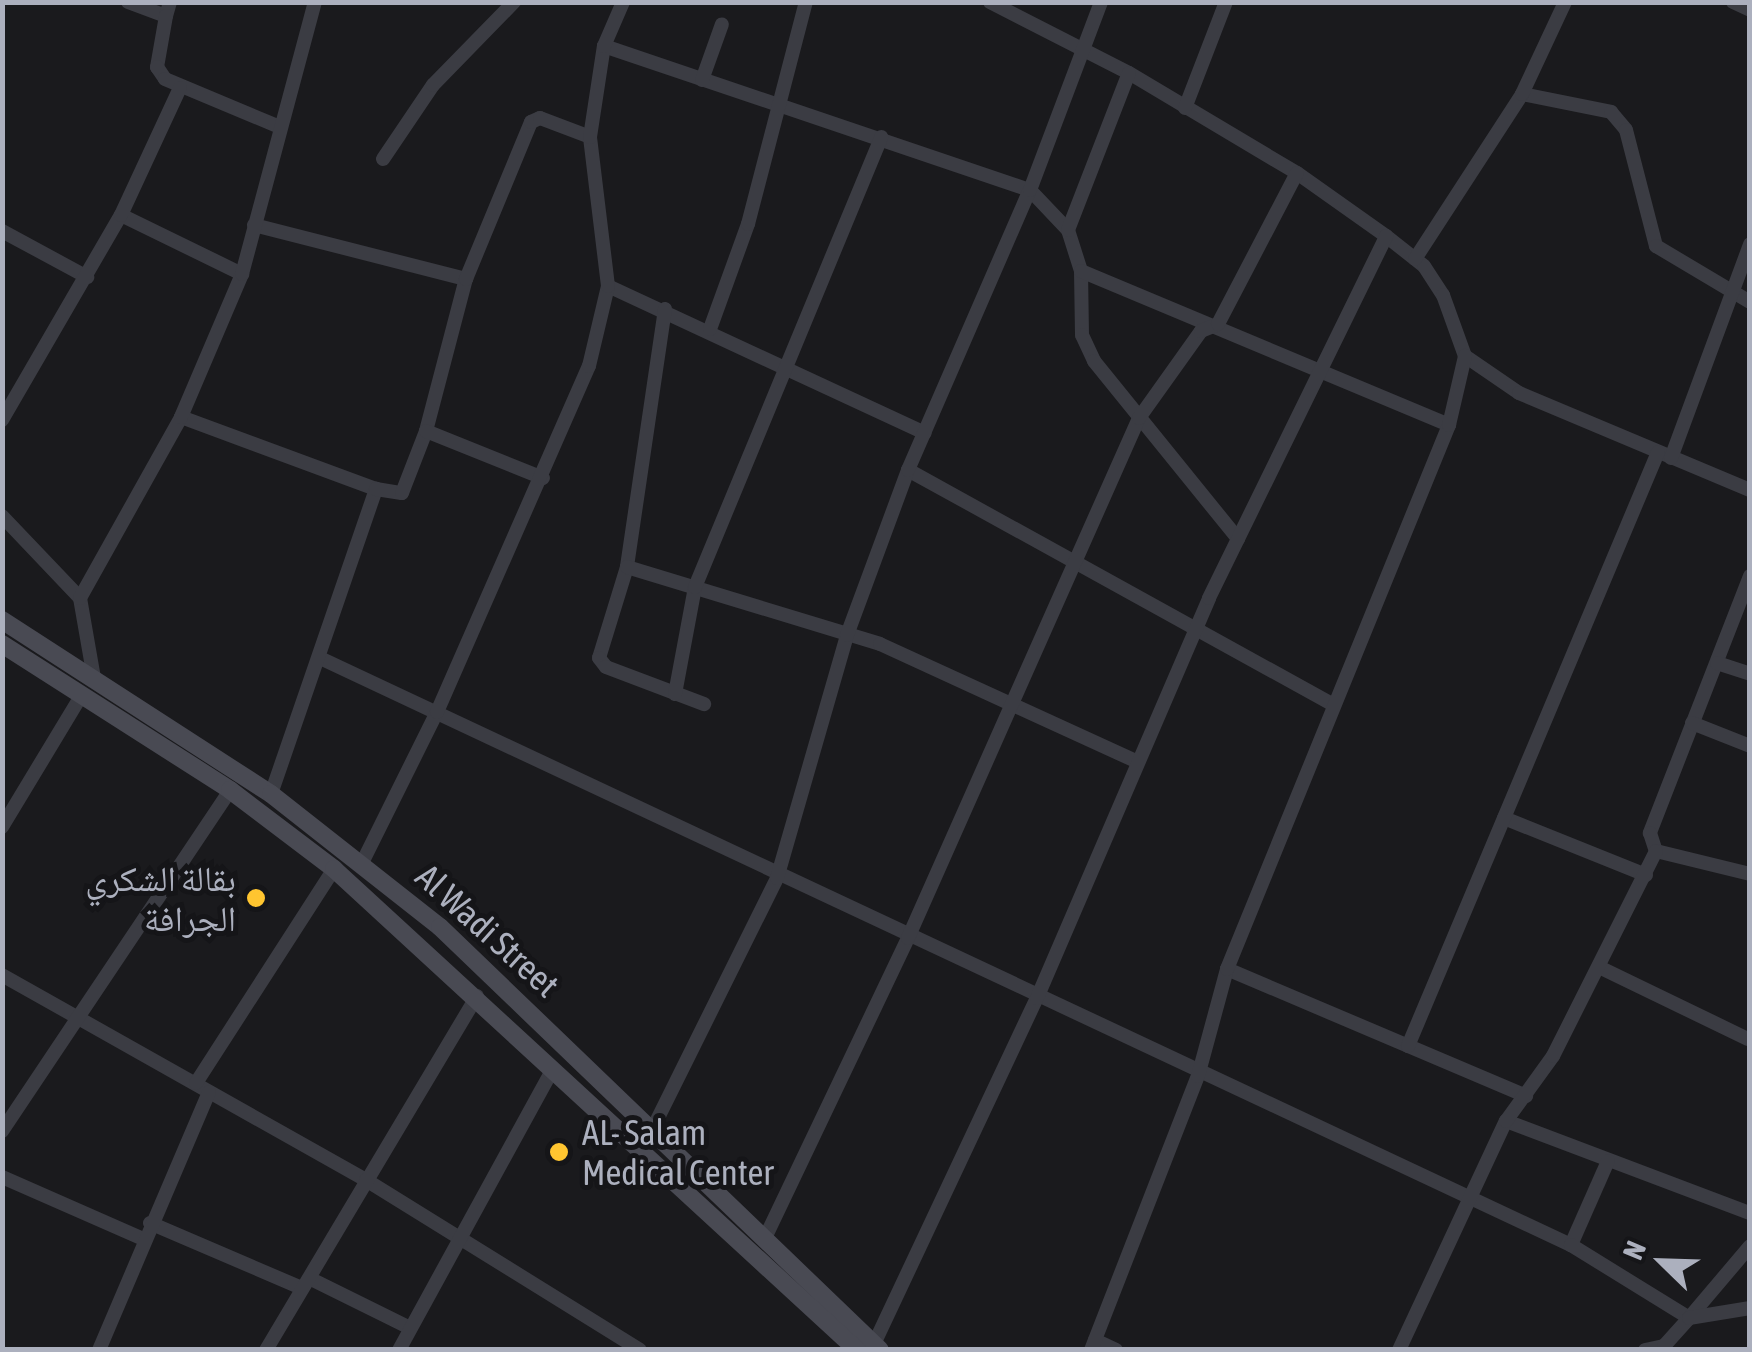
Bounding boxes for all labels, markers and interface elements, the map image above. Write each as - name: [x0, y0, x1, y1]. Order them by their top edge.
- street label: Al Wadi Street: [408, 855, 568, 1005]
- place label: بقالة الشكري الجرافة: [85, 857, 236, 939]
- marker: بقالة الشكري الجرافة: [245, 887, 267, 909]
- place label: AL- Salam Medical Center: [582, 1111, 774, 1193]
- marker: AL- Salam Medical Center: [546, 1139, 572, 1165]
- north arrow: [1612, 1212, 1712, 1312]
- text: N: [1616, 1236, 1652, 1264]

